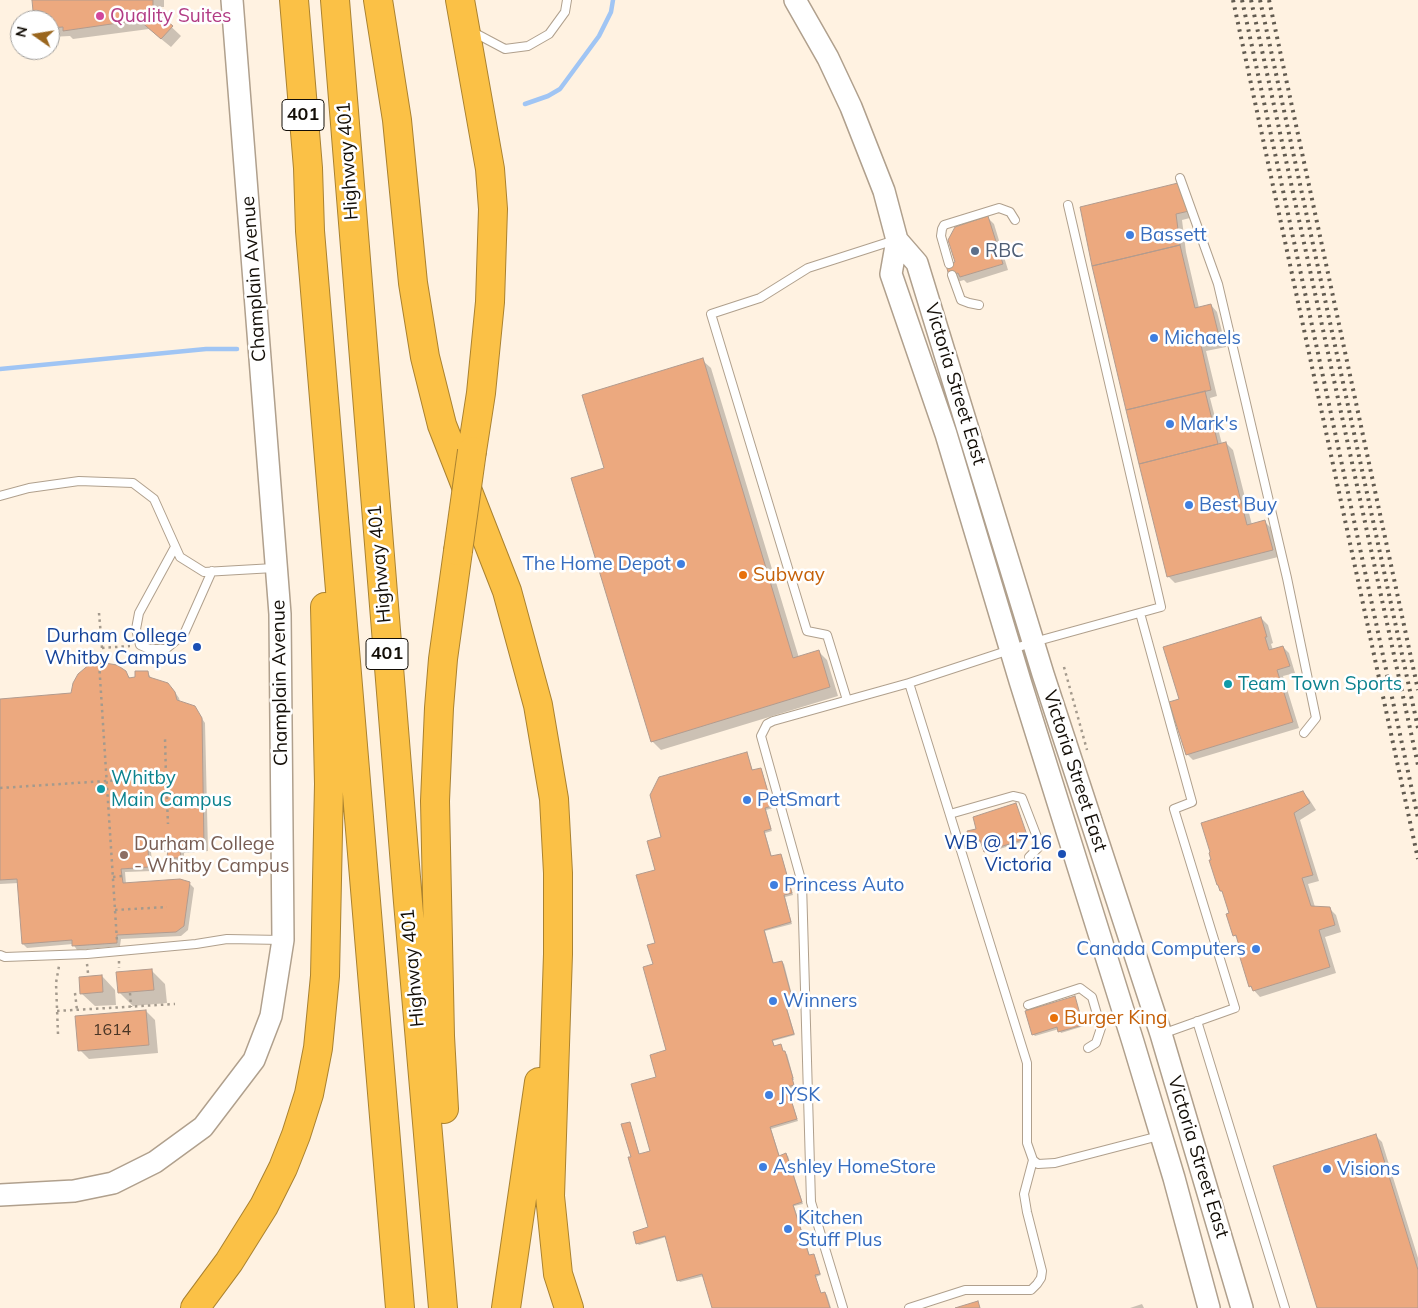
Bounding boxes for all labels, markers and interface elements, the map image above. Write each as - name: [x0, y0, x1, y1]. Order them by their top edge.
- place label: Quality Suites: [110, 5, 232, 27]
- north arrow: [10, 10, 60, 60]
- marker: Quality Suites: [94, 10, 106, 22]
- text: N: [11, 25, 31, 39]
- road number: 401: [282, 100, 324, 130]
- street label: Highway 401: [332, 101, 364, 221]
- street label: Champlain Avenue: [237, 195, 271, 363]
- place label: Bassett: [1140, 224, 1207, 246]
- marker: Bassett: [1124, 229, 1136, 241]
- place label: RBC: [985, 240, 1024, 262]
- marker: RBC: [969, 245, 981, 257]
- street label: Victoria Street East: [919, 300, 991, 468]
- place label: Michaels: [1164, 327, 1241, 349]
- marker: Michaels: [1148, 332, 1160, 344]
- place label: Mark's: [1180, 413, 1238, 435]
- marker: Mark's: [1164, 418, 1176, 430]
- place label: Best Buy: [1199, 494, 1277, 516]
- marker: Best Buy: [1183, 499, 1195, 511]
- street label: Highway 401: [363, 504, 397, 624]
- place label: The Home Depot: [522, 553, 671, 575]
- marker: The Home Depot: [675, 558, 687, 570]
- place label: Subway: [753, 564, 825, 586]
- marker: Subway: [737, 569, 749, 581]
- street label: Champlain Avenue: [267, 600, 293, 766]
- place label: Durham College Whitby Campus: [45, 625, 187, 669]
- road number: 401: [366, 639, 408, 670]
- marker: Durham College Whitby Campus: [191, 641, 203, 653]
- place label: Team Town Sports: [1238, 673, 1402, 695]
- marker: Team Town Sports: [1222, 678, 1234, 690]
- street label: Victoria Street East: [1038, 687, 1112, 855]
- place label: Whitby Main Campus: [111, 767, 232, 811]
- marker: Whitby Main Campus: [95, 783, 107, 795]
- place label: PetSmart: [757, 789, 840, 811]
- marker: PetSmart: [741, 794, 753, 806]
- place label: WB @ 1716 Victoria: [944, 832, 1052, 876]
- place label: Durham College - Whitby Campus: [134, 833, 289, 877]
- marker: WB @ 1716 Victoria: [1056, 848, 1068, 860]
- marker: Durham College - Whitby Campus: [118, 849, 130, 861]
- place label: Princess Auto: [784, 874, 904, 896]
- marker: Princess Auto: [768, 879, 780, 891]
- street label: Highway 401: [396, 908, 430, 1028]
- place label: Canada Computers: [1076, 938, 1246, 960]
- marker: Canada Computers: [1250, 943, 1262, 955]
- place label: Winners: [783, 990, 857, 1012]
- marker: Winners: [767, 995, 779, 1007]
- place label: Burger King: [1064, 1007, 1167, 1029]
- marker: Burger King: [1048, 1012, 1060, 1024]
- house number: 1614: [93, 1020, 131, 1040]
- street label: Victoria Street East: [1162, 1073, 1234, 1241]
- place label: JYSK: [779, 1084, 820, 1106]
- marker: JYSK: [763, 1089, 775, 1101]
- place label: Ashley HomeStore: [773, 1156, 936, 1178]
- place label: Visions: [1337, 1158, 1400, 1180]
- marker: Ashley HomeStore: [757, 1161, 769, 1173]
- marker: Visions: [1321, 1163, 1333, 1175]
- place label: Kitchen Stuff Plus: [798, 1207, 882, 1251]
- marker: Kitchen Stuff Plus: [782, 1223, 794, 1235]

